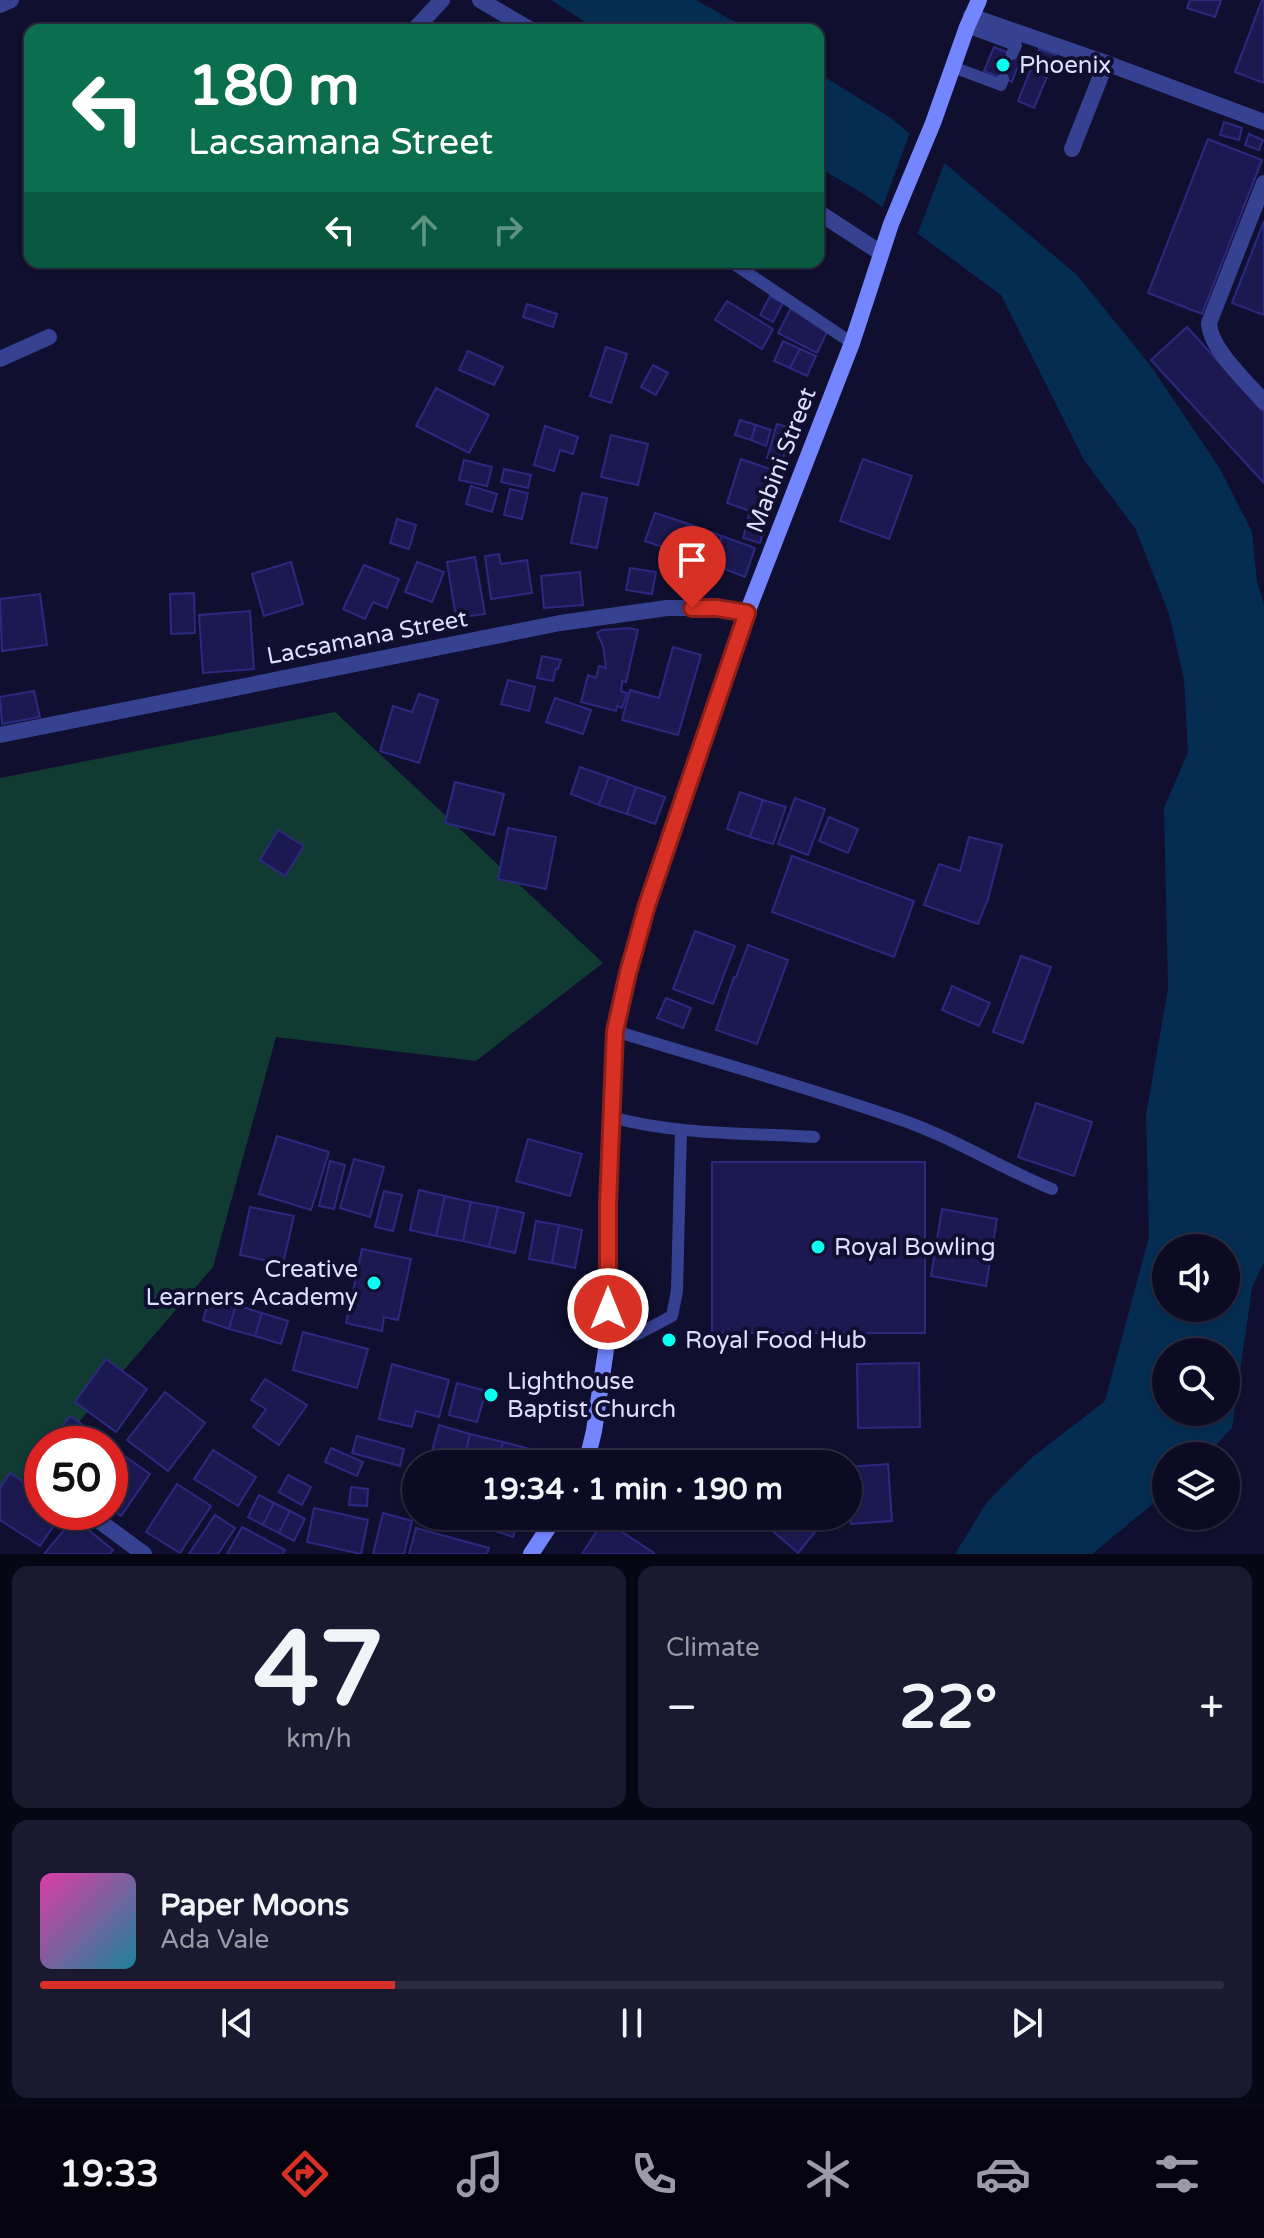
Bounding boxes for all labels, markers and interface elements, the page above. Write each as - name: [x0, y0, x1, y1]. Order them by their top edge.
- place label: Phoenix: [1019, 51, 1111, 80]
- text: 180 m: [188, 53, 359, 120]
- icon: left: [56, 56, 160, 160]
- marker: Phoenix: [994, 56, 1012, 74]
- text: Lacsamana Street: [188, 121, 493, 164]
- icon: left: [318, 208, 362, 252]
- icon: ahead: [402, 208, 446, 252]
- icon: right: [486, 208, 530, 252]
- street label: Mabini Street: [740, 383, 822, 537]
- pin: [658, 526, 726, 608]
- icon: arrive: [670, 538, 714, 582]
- street label: Lacsamana Street: [264, 604, 470, 671]
- place label: Royal Bowling: [834, 1233, 996, 1262]
- map controls: [1152, 1234, 1240, 1530]
- button: sound: [1152, 1234, 1240, 1322]
- marker: Royal Bowling: [809, 1238, 827, 1256]
- place label: Creative Learners Academy: [145, 1255, 358, 1312]
- position arrow: [566, 1267, 650, 1351]
- marker: Creative Learners Academy: [365, 1274, 383, 1292]
- place label: Royal Food Hub: [685, 1326, 867, 1355]
- marker: Royal Food Hub: [660, 1331, 678, 1349]
- button: search: [1152, 1338, 1240, 1426]
- place label: Lighthouse Baptist Church: [507, 1367, 676, 1424]
- marker: Lighthouse Baptist Church: [482, 1386, 500, 1404]
- speed limit sign: 50: [24, 1426, 128, 1530]
- button: layers: [1152, 1442, 1240, 1530]
- text: 19:34 · 1 min · 190 m: [481, 1471, 783, 1508]
- text: 47: [254, 1608, 384, 1733]
- text: Climate: [666, 1632, 760, 1663]
- text: 22°: [899, 1672, 997, 1744]
- text: −: [666, 1682, 697, 1735]
- text: +: [1199, 1682, 1224, 1735]
- text: km/h: [286, 1723, 352, 1754]
- text: Paper Moons: [160, 1887, 349, 1924]
- text: Ada Vale: [160, 1924, 269, 1955]
- icon: previous: [215, 2001, 259, 2045]
- icon: pause: [610, 2001, 654, 2045]
- icon: next: [1005, 2001, 1049, 2045]
- icon: directions: [277, 2146, 333, 2202]
- icon: music: [452, 2146, 508, 2202]
- icon: phone: [626, 2146, 682, 2202]
- icon: climate: [800, 2146, 856, 2202]
- icon: car: [975, 2146, 1031, 2202]
- icon: filters: [1149, 2146, 1205, 2202]
- text: 19:33: [59, 2153, 159, 2196]

